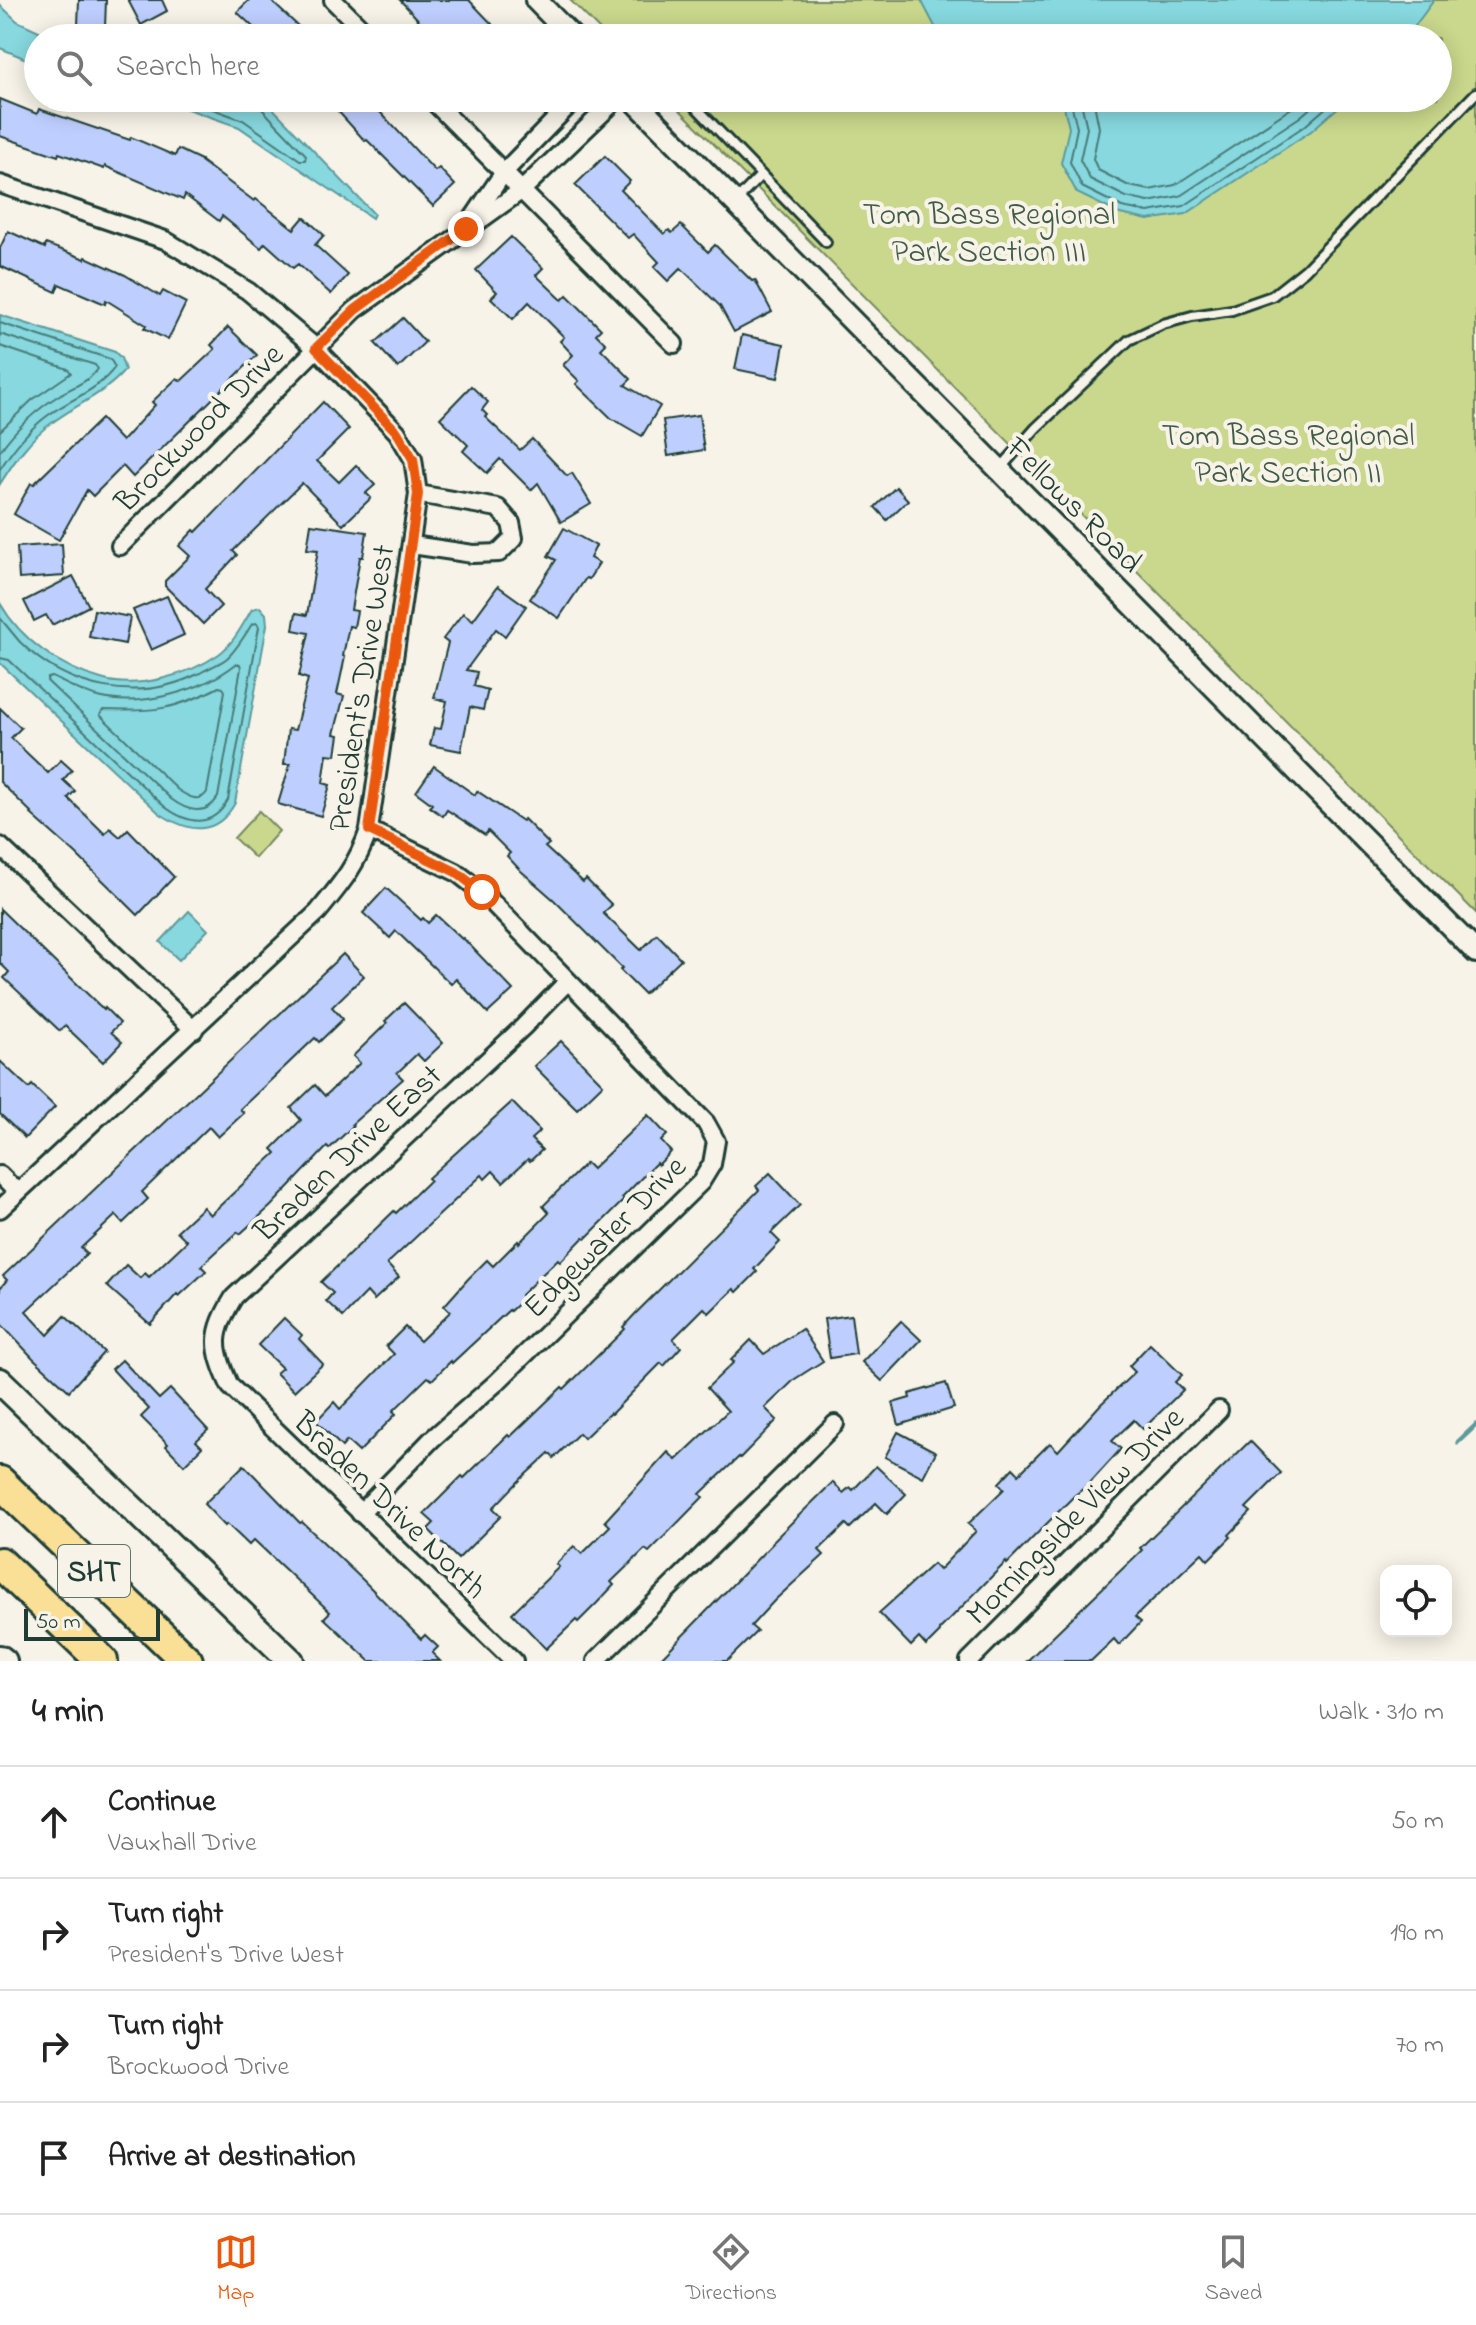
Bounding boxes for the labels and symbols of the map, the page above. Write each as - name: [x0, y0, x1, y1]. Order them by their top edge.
- park label: Tom Bass Regional Park Section III: [862, 193, 1116, 277]
- route end: [448, 211, 484, 247]
- street label: Brockwood Drive: [104, 334, 296, 526]
- park label: Tom Bass Regional Park Section II: [1161, 414, 1415, 498]
- street label: Fellows Road: [992, 426, 1152, 586]
- street label: President's Drive West: [318, 541, 409, 836]
- route start: [464, 874, 500, 910]
- street label: Braden Drive East: [244, 1054, 455, 1255]
- street label: Edgewater Drive: [514, 1146, 699, 1331]
- street label: Morningside View Drive: [956, 1397, 1197, 1638]
- street label: Braden Drive North: [280, 1401, 496, 1612]
- road number: SHT: [58, 1545, 130, 1597]
- scale bar: [24, 1605, 160, 1641]

